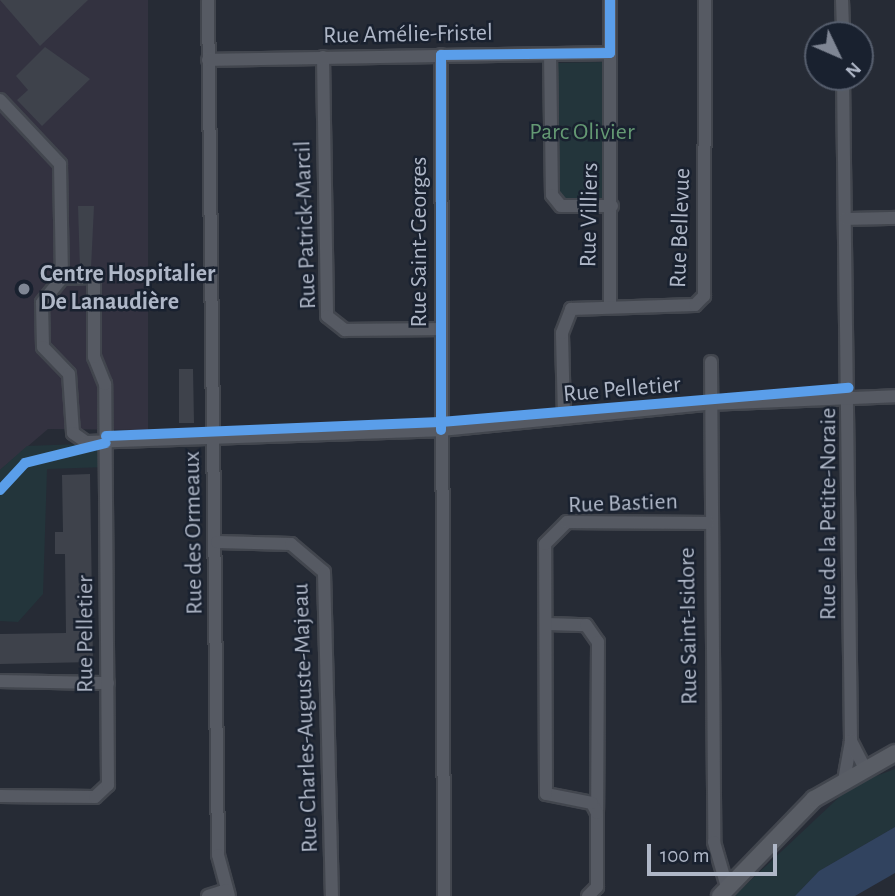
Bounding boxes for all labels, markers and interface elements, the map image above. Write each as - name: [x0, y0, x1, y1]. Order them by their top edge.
- street label: Rue Amélie-Fristel: [323, 19, 493, 51]
- north arrow: [804, 21, 874, 91]
- text: N: [842, 58, 864, 81]
- park label: Parc Olivier: [529, 119, 635, 147]
- street label: Rue Patrick-Marcil: [289, 140, 323, 310]
- street label: Rue Saint-Georges: [406, 157, 434, 327]
- street label: Rue Villiers: [575, 162, 605, 268]
- street label: Rue Bellevue: [665, 167, 697, 289]
- place label: Centre Hospitalier De Lanaudière: [40, 261, 215, 317]
- marker: Centre Hospitalier De Lanaudière: [14, 279, 34, 299]
- street label: Rue Pelletier: [562, 371, 682, 409]
- street label: Rue de la Petite-Noraie: [815, 408, 843, 620]
- street label: Rue des Ormeaux: [178, 451, 210, 615]
- street label: Rue Bastien: [568, 488, 678, 520]
- street label: Rue Saint-Isidore: [673, 547, 705, 705]
- street label: Rue Pelletier: [72, 575, 100, 693]
- street label: Rue Charles-Auguste-Majeau: [287, 583, 325, 853]
- scale bar: [650, 830, 780, 874]
- text: 100 m: [660, 845, 710, 866]

